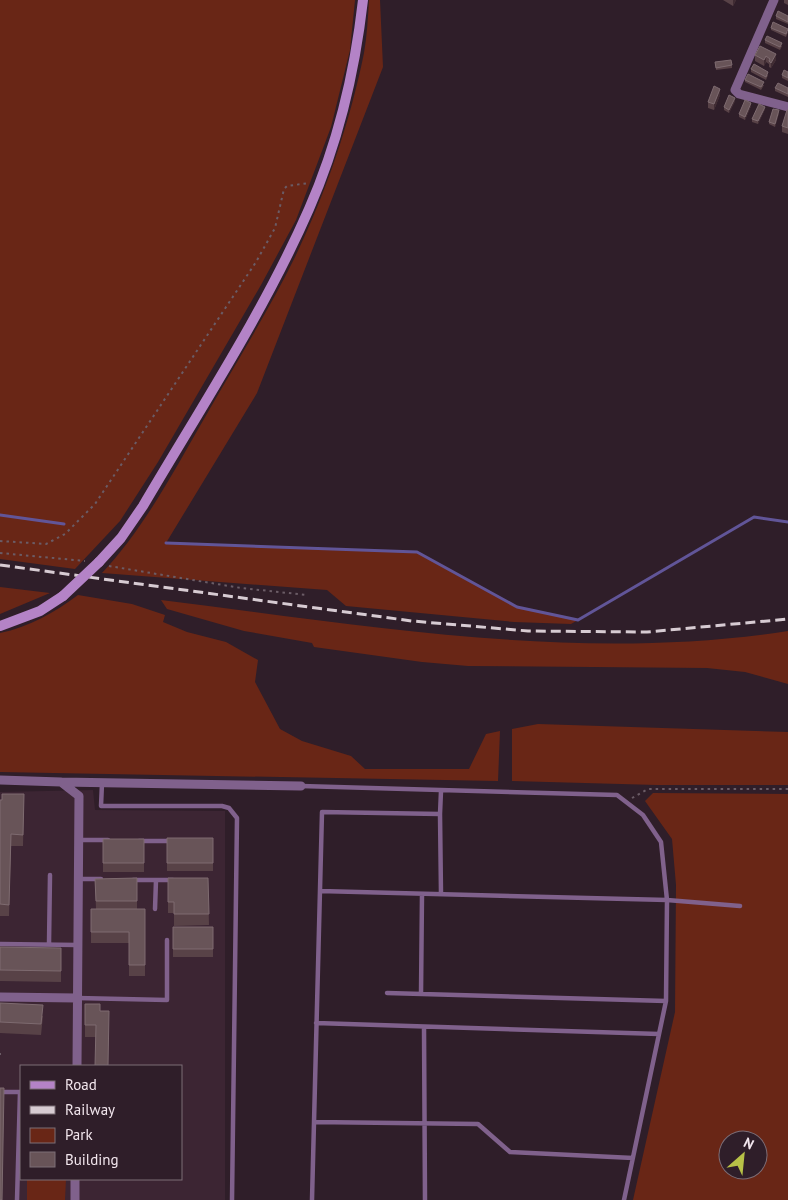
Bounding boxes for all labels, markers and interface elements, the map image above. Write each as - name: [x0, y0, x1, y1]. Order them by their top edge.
- legend: [20, 1065, 182, 1180]
- text: Road: [65, 1075, 97, 1094]
- text: Railway: [65, 1100, 115, 1119]
- text: Park: [65, 1125, 93, 1144]
- north arrow: [718, 1130, 768, 1180]
- text: N: [741, 1133, 757, 1154]
- text: Building: [65, 1150, 119, 1169]

